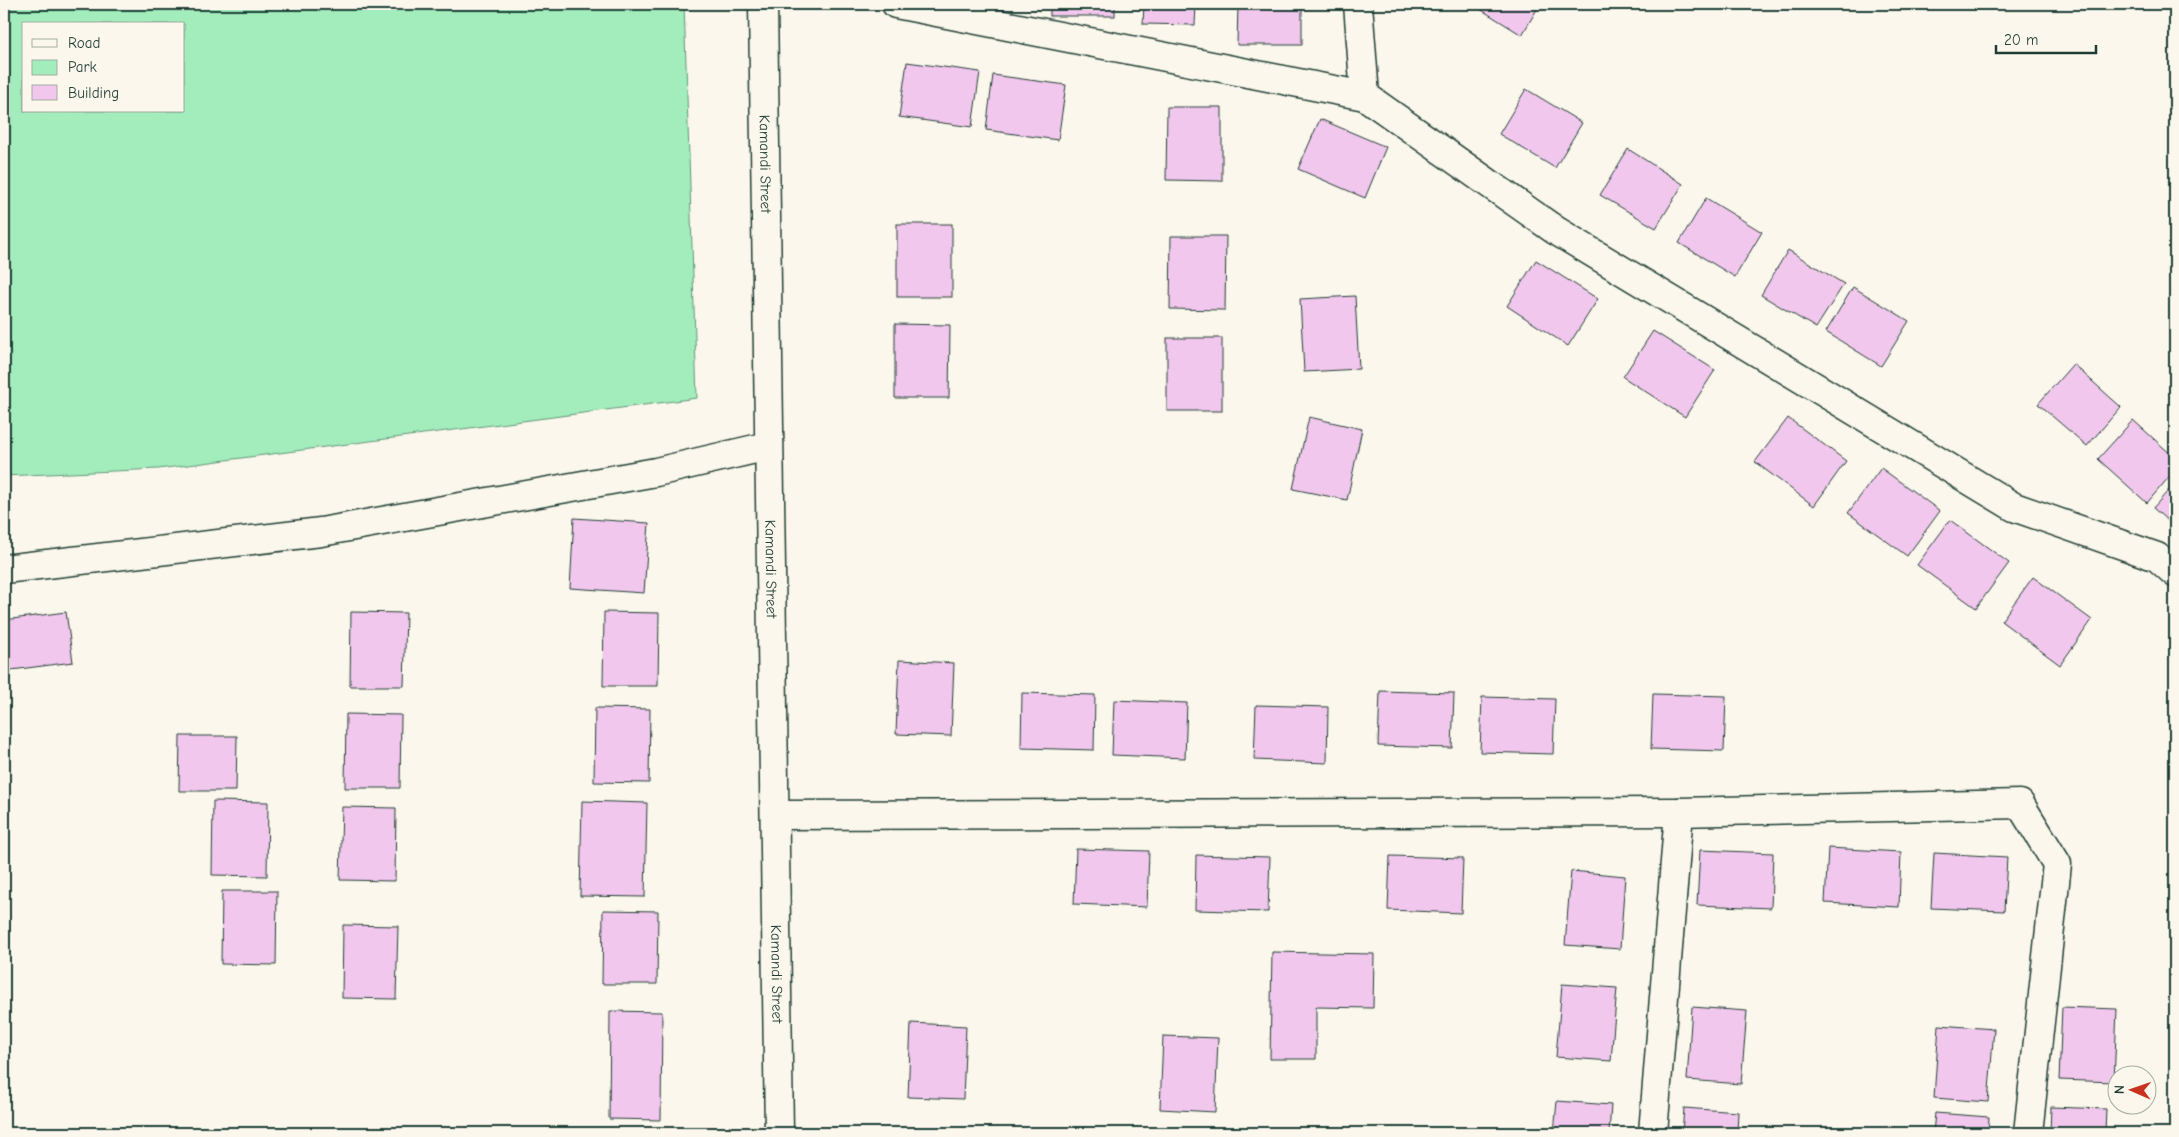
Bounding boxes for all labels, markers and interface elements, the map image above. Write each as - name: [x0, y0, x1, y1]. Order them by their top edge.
- legend: [22, 22, 185, 112]
- scale bar: [1996, 22, 2096, 54]
- text: 20 m: [2004, 31, 2038, 49]
- text: Road: [68, 34, 100, 52]
- text: Park: [68, 58, 97, 76]
- text: Building: [68, 84, 119, 102]
- street label: Kamandi Street: [756, 115, 775, 214]
- street label: Kamandi Street: [761, 520, 781, 619]
- street label: Kamandi Street: [767, 924, 786, 1024]
- north arrow: [2106, 1064, 2156, 1114]
- text: N: [2111, 1085, 2128, 1094]

